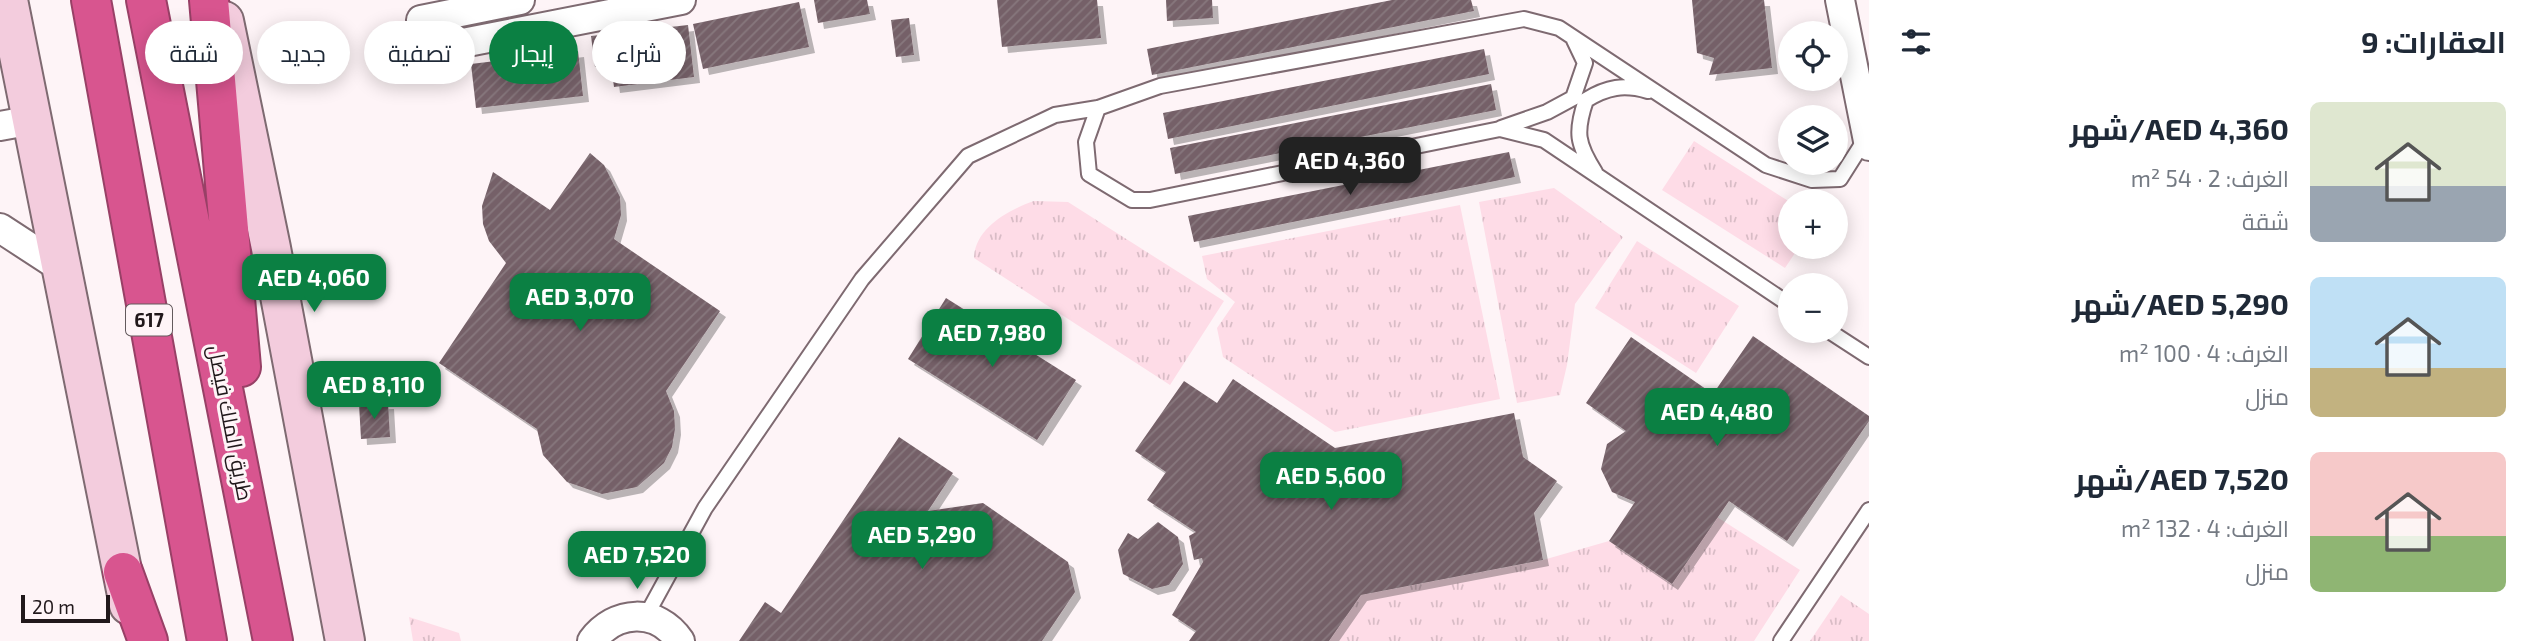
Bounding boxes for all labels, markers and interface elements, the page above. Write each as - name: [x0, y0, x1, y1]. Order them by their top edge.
- chip: شقة: [145, 21, 243, 84]
- chip: جديد: [257, 21, 350, 84]
- chip: تصفية: [364, 21, 475, 84]
- chip: إيجار: [489, 21, 578, 84]
- chip: شراء: [592, 21, 686, 84]
- map controls: [1778, 21, 1848, 343]
- button: locate: [1778, 21, 1848, 91]
- icon: filters: [1897, 23, 1935, 61]
- text: العقارات: 9: [2361, 23, 2506, 59]
- button: layers: [1778, 105, 1848, 175]
- text: AED 4,360/شهر: [2070, 110, 2289, 146]
- icon: home: [2366, 130, 2450, 214]
- pin: AED 4,360: [1270, 138, 1430, 197]
- text: AED 4,360: [1295, 146, 1405, 174]
- text: الغرف: 2 · 54 m²: [2131, 164, 2289, 192]
- button: +: [1778, 189, 1848, 259]
- text: شقة: [2242, 207, 2289, 235]
- pin: AED 4,060: [234, 254, 394, 314]
- text: AED 4,060: [258, 263, 370, 291]
- button: −: [1778, 273, 1848, 343]
- pin: AED 3,070: [500, 274, 660, 333]
- text: AED 3,070: [526, 282, 634, 310]
- text: AED 5,290/شهر: [2072, 285, 2289, 321]
- road number: 617: [126, 304, 172, 336]
- icon: home: [2366, 305, 2450, 389]
- pin: AED 7,980: [912, 310, 1072, 369]
- text: AED 7,980: [938, 318, 1046, 346]
- text: الغرف: 4 · 100 m²: [2119, 339, 2289, 367]
- street label: طريق الملك فيصل: [202, 343, 259, 503]
- pin: AED 8,110: [294, 362, 454, 421]
- text: AED 8,110: [323, 370, 425, 398]
- text: منزل: [2245, 382, 2289, 410]
- pin: AED 4,480: [1637, 388, 1797, 448]
- text: AED 4,480: [1661, 397, 1773, 425]
- pin: AED 5,600: [1251, 452, 1411, 512]
- text: AED 7,520/شهر: [2075, 460, 2289, 496]
- text: AED 5,600: [1276, 461, 1386, 489]
- icon: home: [2366, 480, 2450, 564]
- pin: AED 5,290: [842, 512, 1002, 571]
- text: الغرف: 4 · 132 m²: [2121, 514, 2289, 542]
- text: AED 5,290: [868, 520, 976, 548]
- pin: AED 7,520: [557, 532, 717, 591]
- text: AED 7,520: [584, 540, 690, 568]
- text: منزل: [2245, 557, 2289, 585]
- scale bar: [21, 592, 110, 624]
- text: 20 m: [32, 595, 75, 618]

